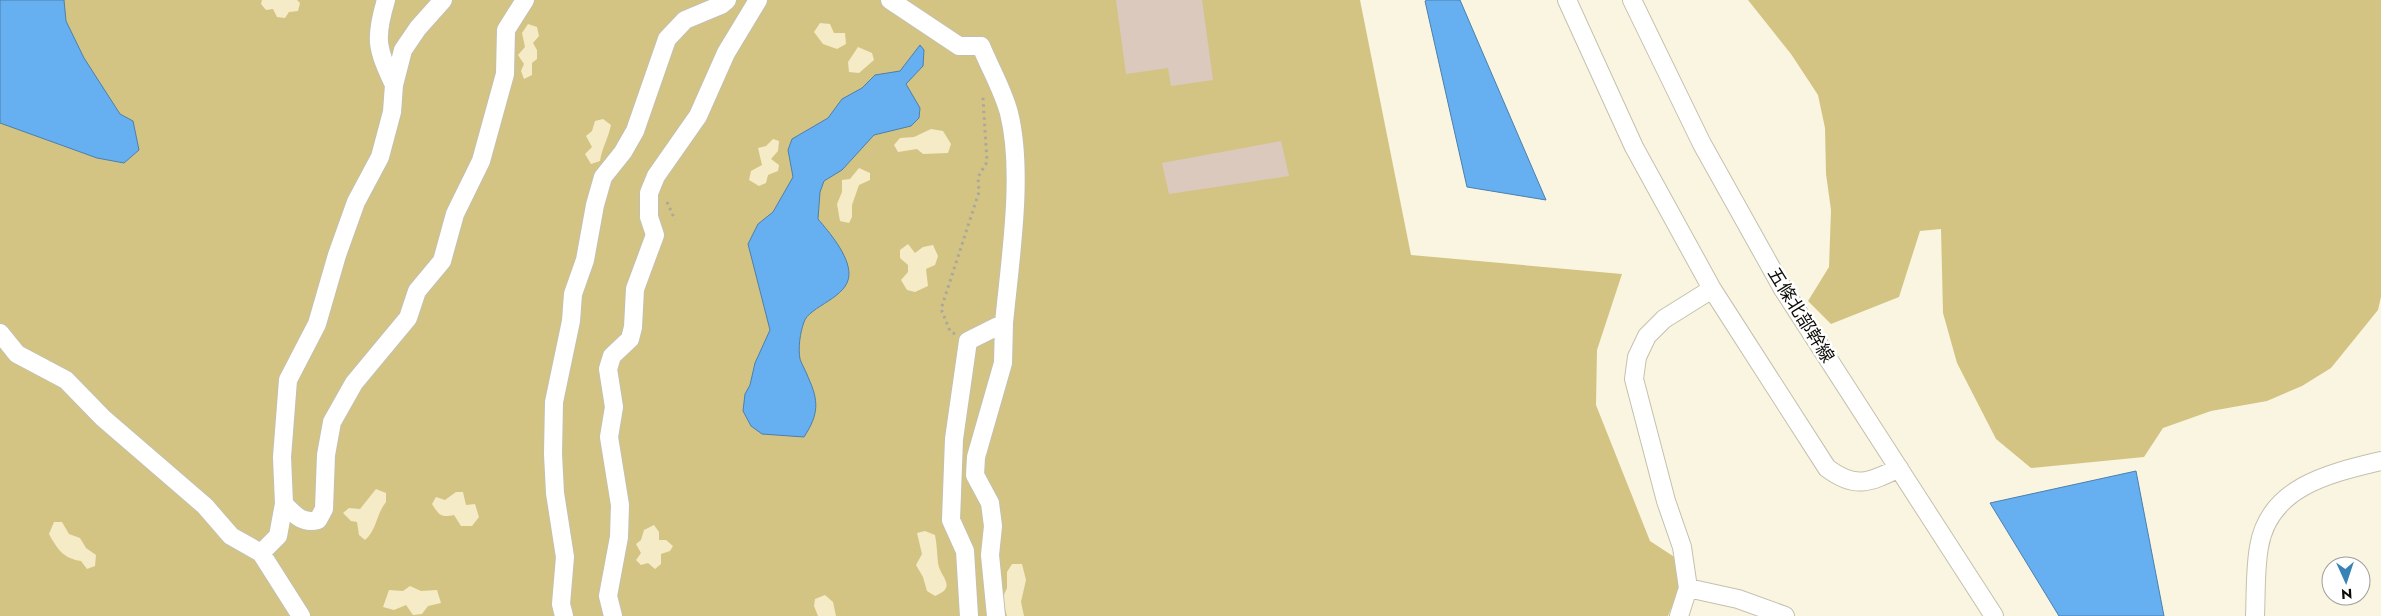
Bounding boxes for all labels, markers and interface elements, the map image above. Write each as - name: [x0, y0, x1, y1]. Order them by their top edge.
- street label: 五條北部幹線: [1761, 262, 1841, 368]
- north arrow: [2321, 556, 2371, 606]
- text: N: [2341, 584, 2353, 604]

